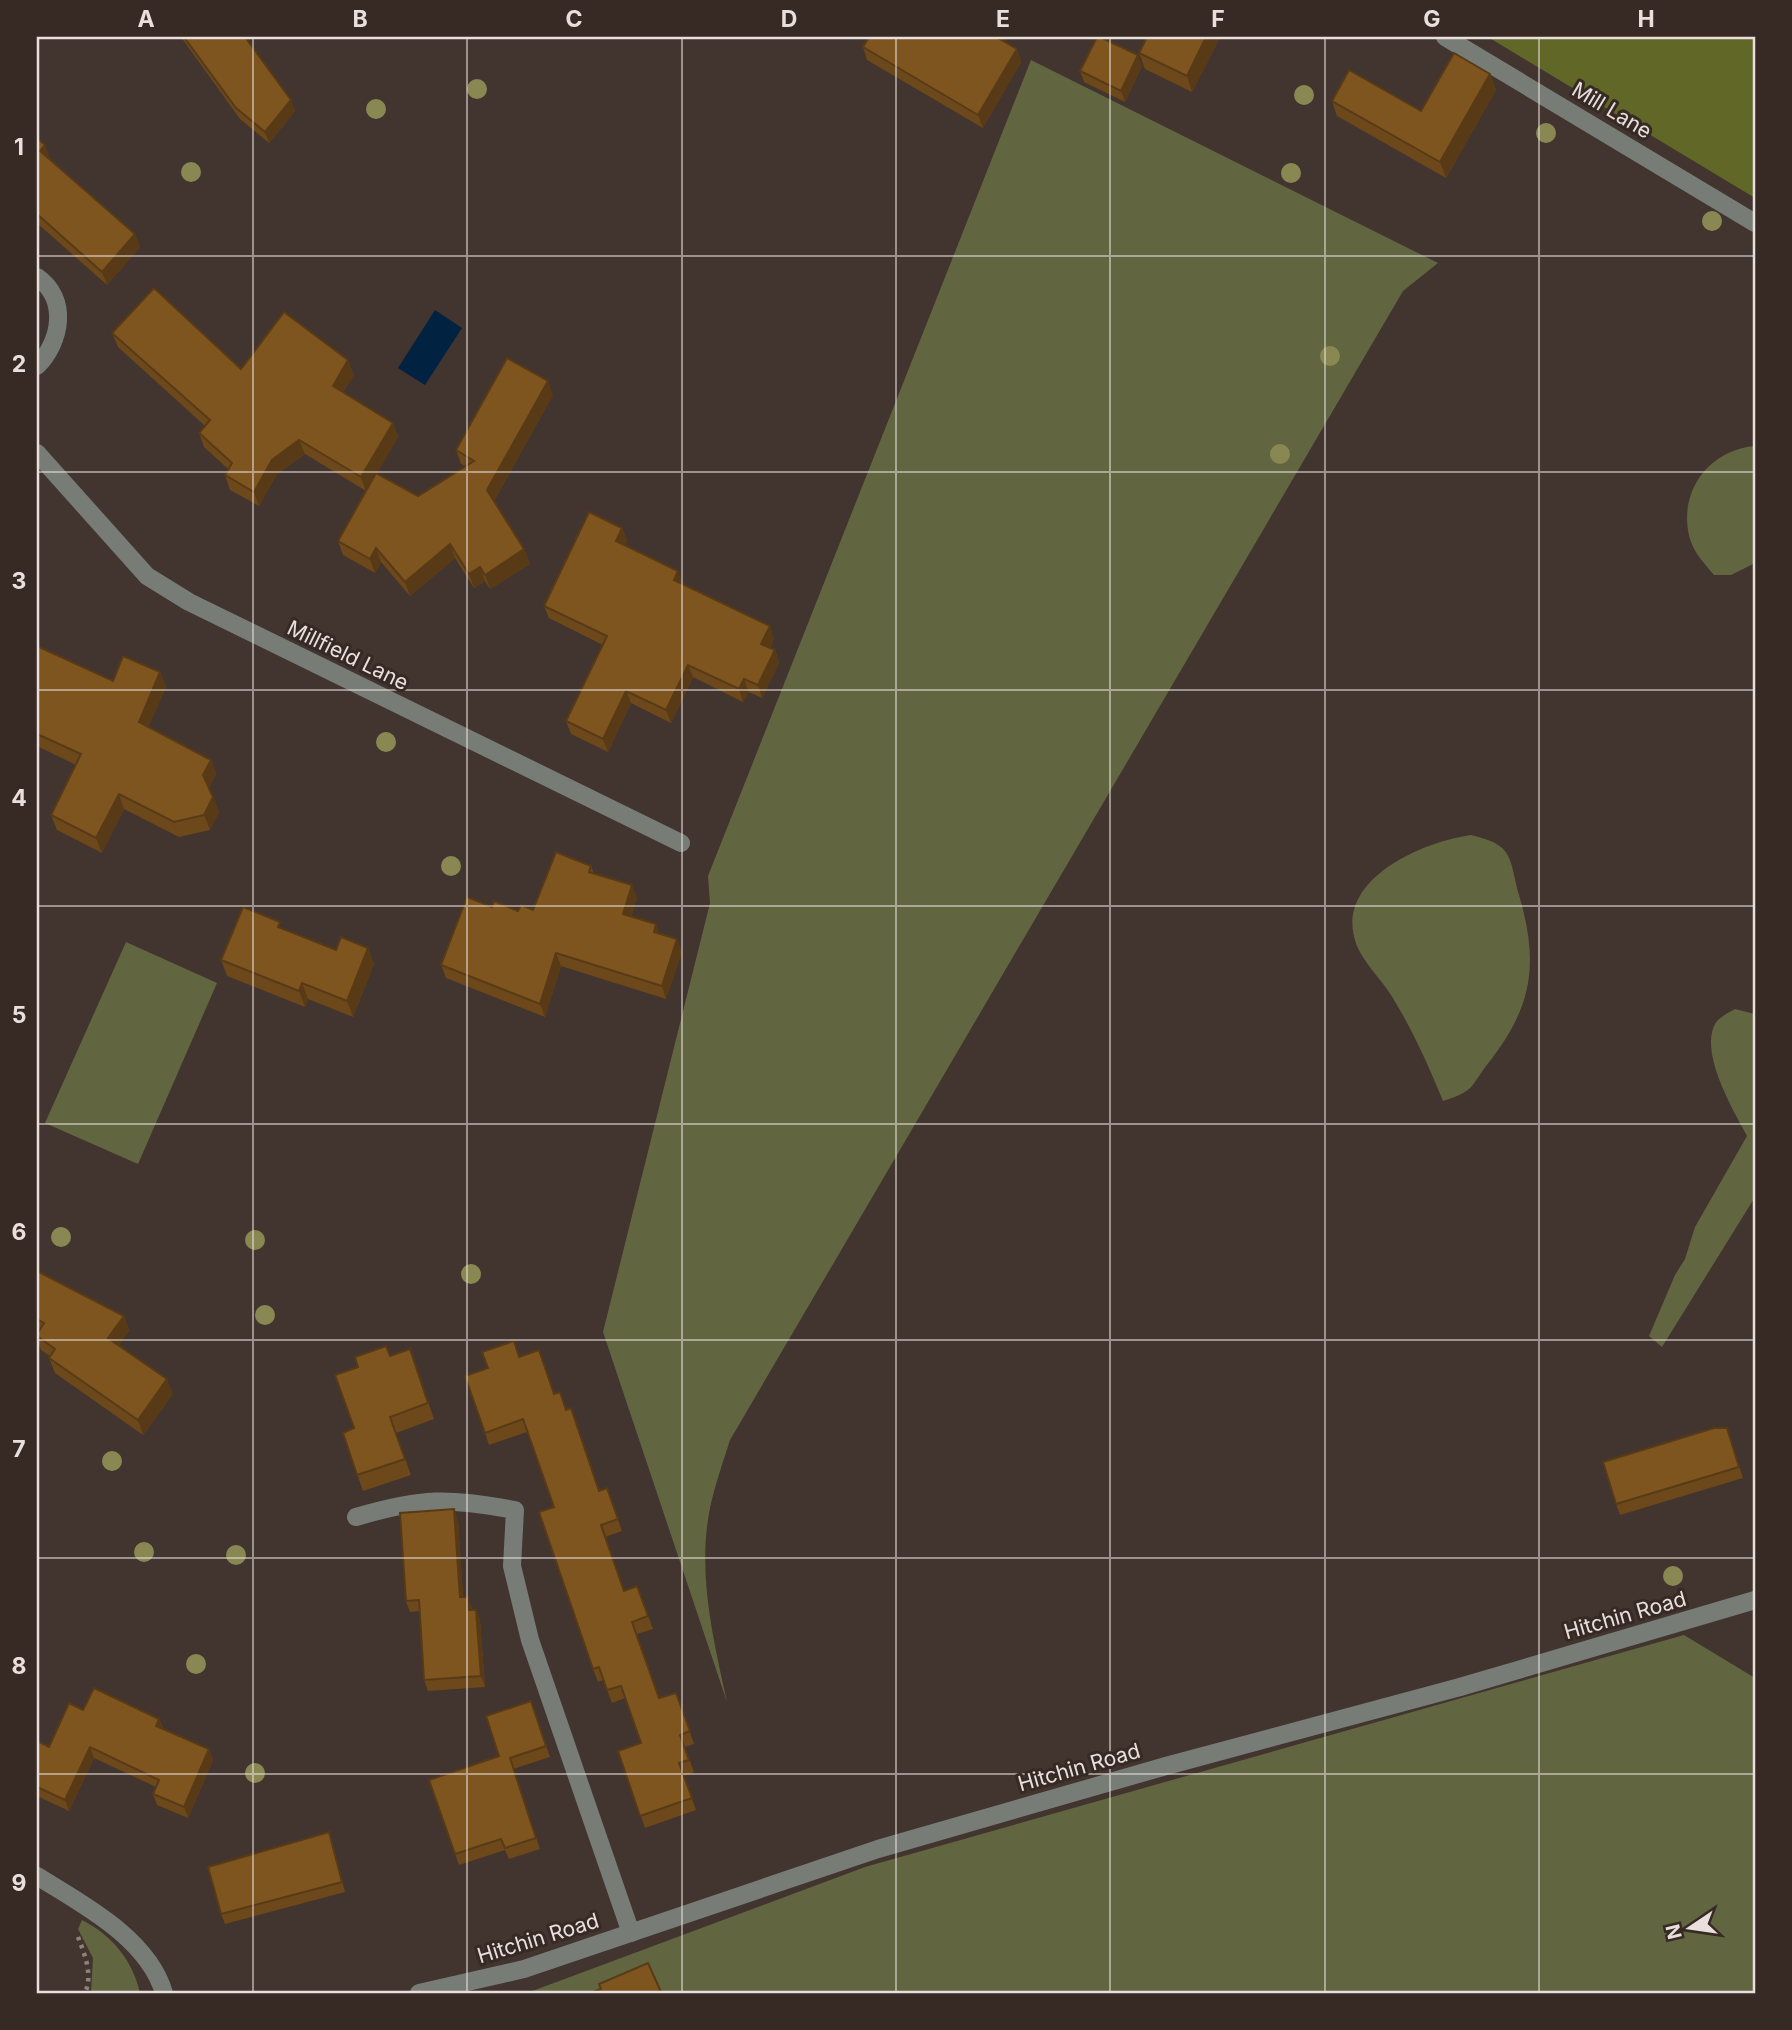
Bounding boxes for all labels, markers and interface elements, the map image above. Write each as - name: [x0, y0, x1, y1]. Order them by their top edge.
- text: A: [137, 5, 155, 33]
- text: B: [352, 5, 368, 33]
- text: C: [565, 5, 583, 33]
- text: D: [781, 5, 797, 33]
- text: E: [996, 5, 1010, 33]
- text: F: [1211, 5, 1225, 33]
- text: G: [1423, 5, 1441, 33]
- text: H: [1637, 5, 1655, 33]
- street label: Mill Lane: [1568, 77, 1656, 143]
- text: 1: [14, 133, 24, 161]
- text: 2: [12, 350, 26, 378]
- text: 3: [12, 567, 26, 595]
- street label: Millfield Lane: [283, 615, 413, 695]
- text: 4: [11, 784, 27, 812]
- text: 5: [12, 1001, 26, 1029]
- text: 6: [12, 1218, 26, 1246]
- text: 7: [12, 1435, 26, 1463]
- street label: Hitchin Road: [1561, 1586, 1689, 1644]
- text: 8: [12, 1652, 26, 1680]
- street label: Hitchin Road: [1015, 1738, 1143, 1796]
- text: 9: [12, 1869, 26, 1897]
- north arrow: [1656, 1894, 1726, 1964]
- street label: Hitchin Road: [474, 1908, 602, 1968]
- text: N: [1661, 1922, 1687, 1941]

